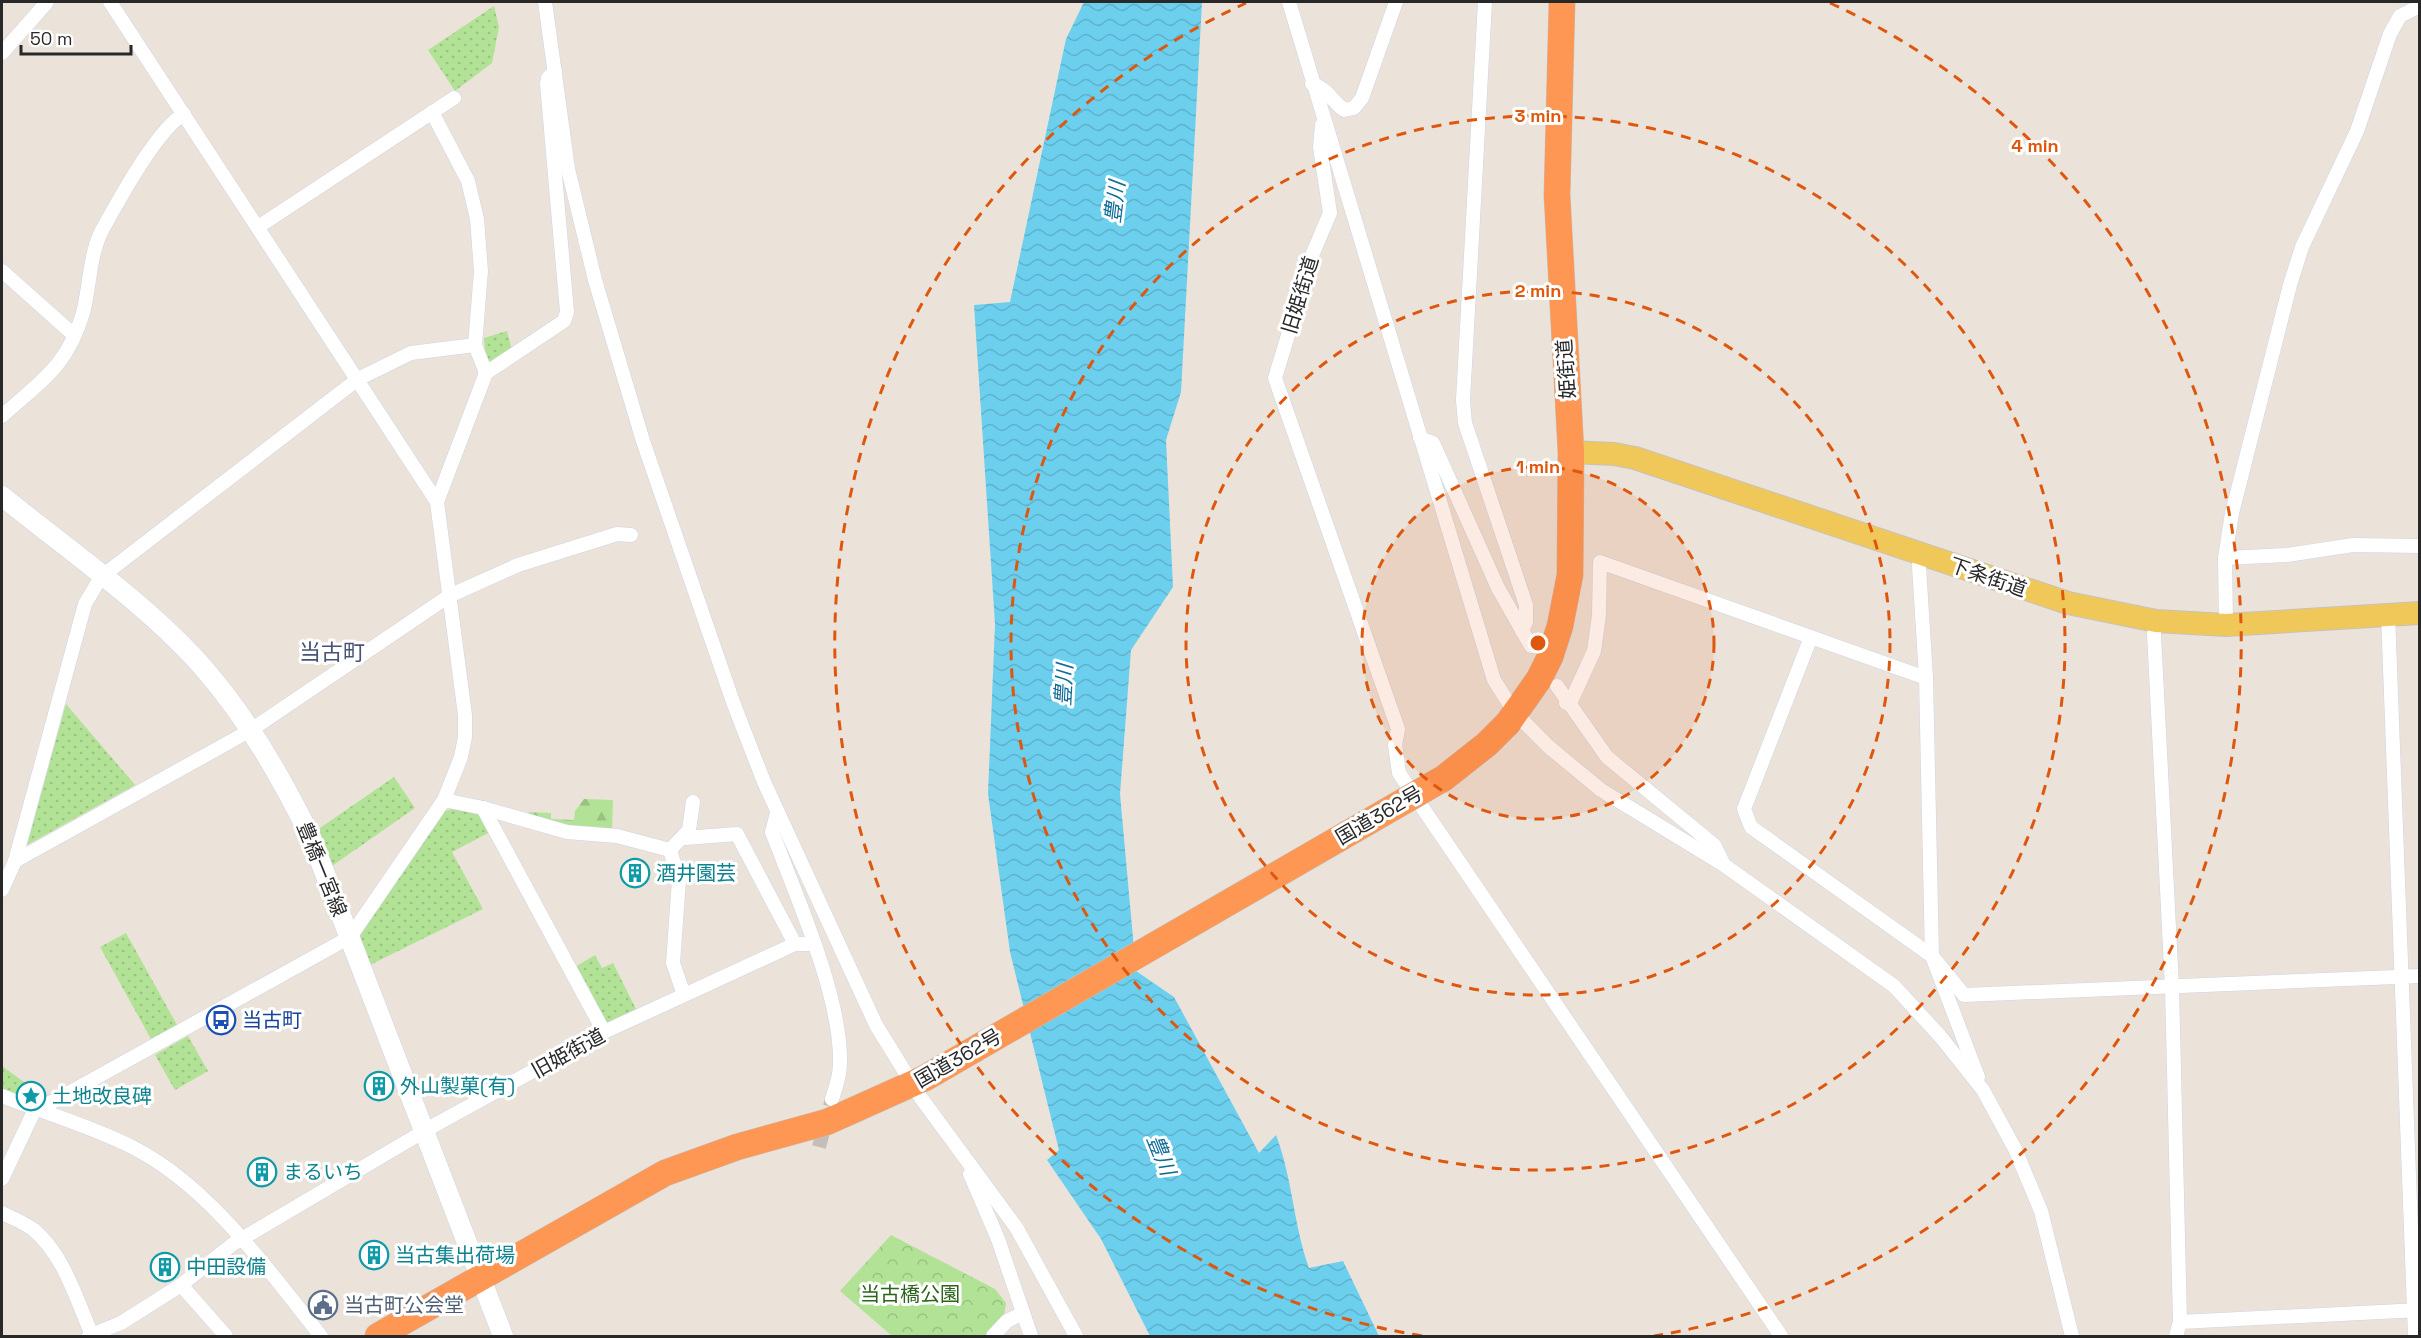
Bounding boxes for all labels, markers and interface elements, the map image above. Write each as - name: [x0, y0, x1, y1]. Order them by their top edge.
- scale bar: [21, 18, 130, 56]
- text: 50 m: [30, 27, 72, 50]
- text: 3 min: [1515, 104, 1561, 127]
- text: 4 min: [2011, 134, 2059, 157]
- water label: 豊川: [1099, 177, 1131, 224]
- street label: 旧姫街道: [1276, 253, 1324, 337]
- text: 2 min: [1515, 279, 1561, 302]
- street label: 姫街道: [1551, 338, 1581, 400]
- text: 1 min: [1516, 455, 1560, 478]
- street label: 下条街道: [1946, 552, 2030, 602]
- centre of rings: [1528, 633, 1548, 653]
- district label: 当古町: [299, 638, 365, 666]
- water label: 豊川: [1049, 661, 1078, 707]
- street label: 国道362号: [1331, 780, 1427, 850]
- street label: 豊橋一宮線: [291, 818, 353, 920]
- building icon: 酒井園芸: [619, 857, 651, 889]
- place label: 酒井園芸: [656, 860, 736, 886]
- bus stop icon: 当古町: [205, 1004, 237, 1036]
- place label: 当古町: [242, 1007, 302, 1033]
- street label: 旧姫街道: [527, 1022, 609, 1084]
- street label: 国道362号: [910, 1023, 1006, 1093]
- building icon: 外山製菓(有): [363, 1070, 395, 1102]
- place label: 外山製菓(有): [400, 1073, 515, 1099]
- place icon: 土地改良碑: [15, 1080, 47, 1112]
- place label: 土地改良碑: [52, 1083, 152, 1109]
- water label: 豊川: [1141, 1130, 1183, 1181]
- building icon: まるいち: [246, 1156, 278, 1188]
- place label: まるいち: [283, 1159, 363, 1185]
- building icon: 当古集出荷場: [358, 1239, 390, 1271]
- place label: 当古集出荷場: [395, 1242, 515, 1268]
- building icon: 中田設備: [149, 1251, 181, 1283]
- place label: 中田設備: [186, 1254, 266, 1280]
- park label: 当古橋公園: [860, 1281, 960, 1307]
- public building icon: 当古町公会堂: [307, 1289, 339, 1321]
- place label: 当古町公会堂: [344, 1292, 464, 1318]

